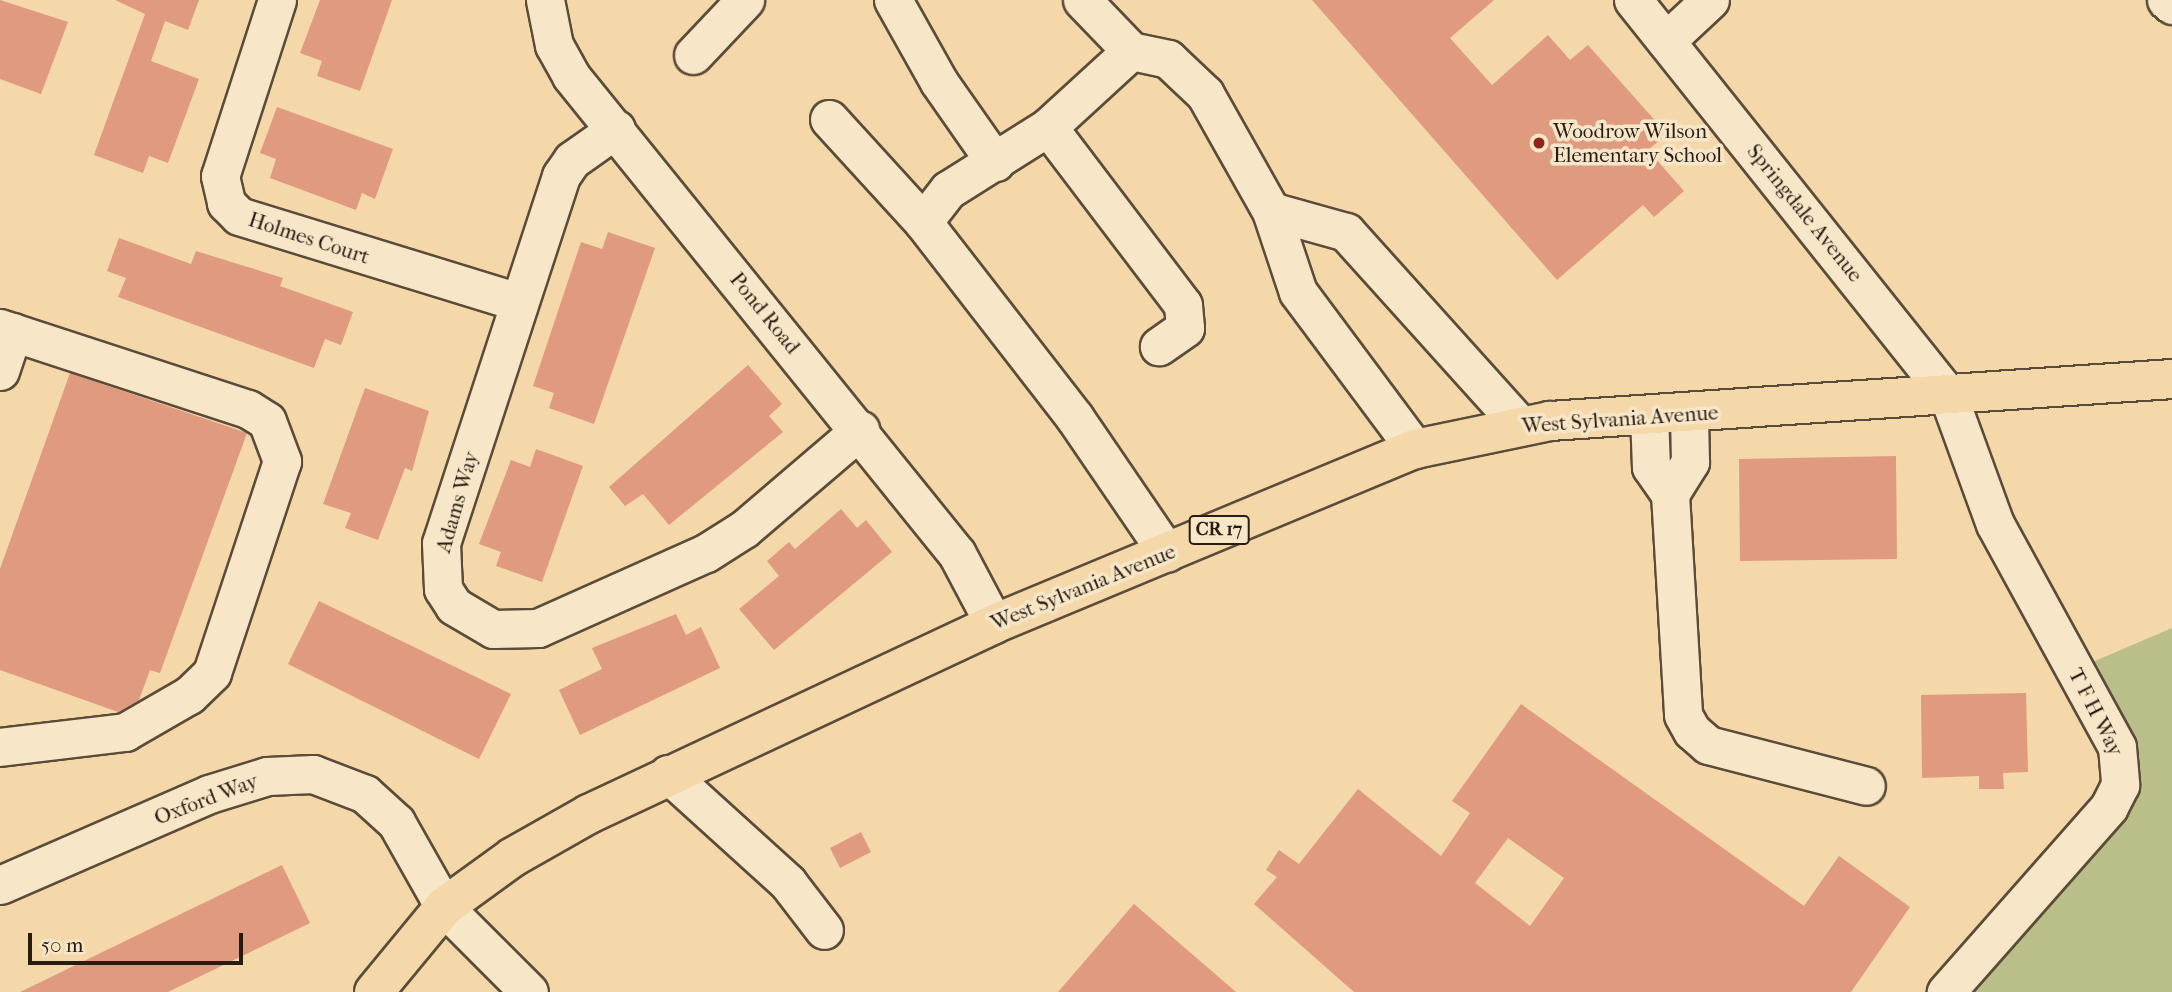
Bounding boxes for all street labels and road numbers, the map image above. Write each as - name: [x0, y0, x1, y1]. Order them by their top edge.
- street label: Springdale Avenue: [1742, 139, 1868, 287]
- street label: Holmes Court: [245, 207, 373, 269]
- street label: Pond Road: [725, 267, 805, 359]
- street label: West Sylvania Avenue: [1521, 400, 1719, 438]
- street label: Adams Way: [431, 448, 483, 556]
- road number: CR 17: [1188, 514, 1250, 545]
- street label: West Sylvania Avenue: [987, 538, 1179, 636]
- street label: T F H Way: [2063, 664, 2129, 760]
- street label: Oxford Way: [151, 768, 261, 830]

